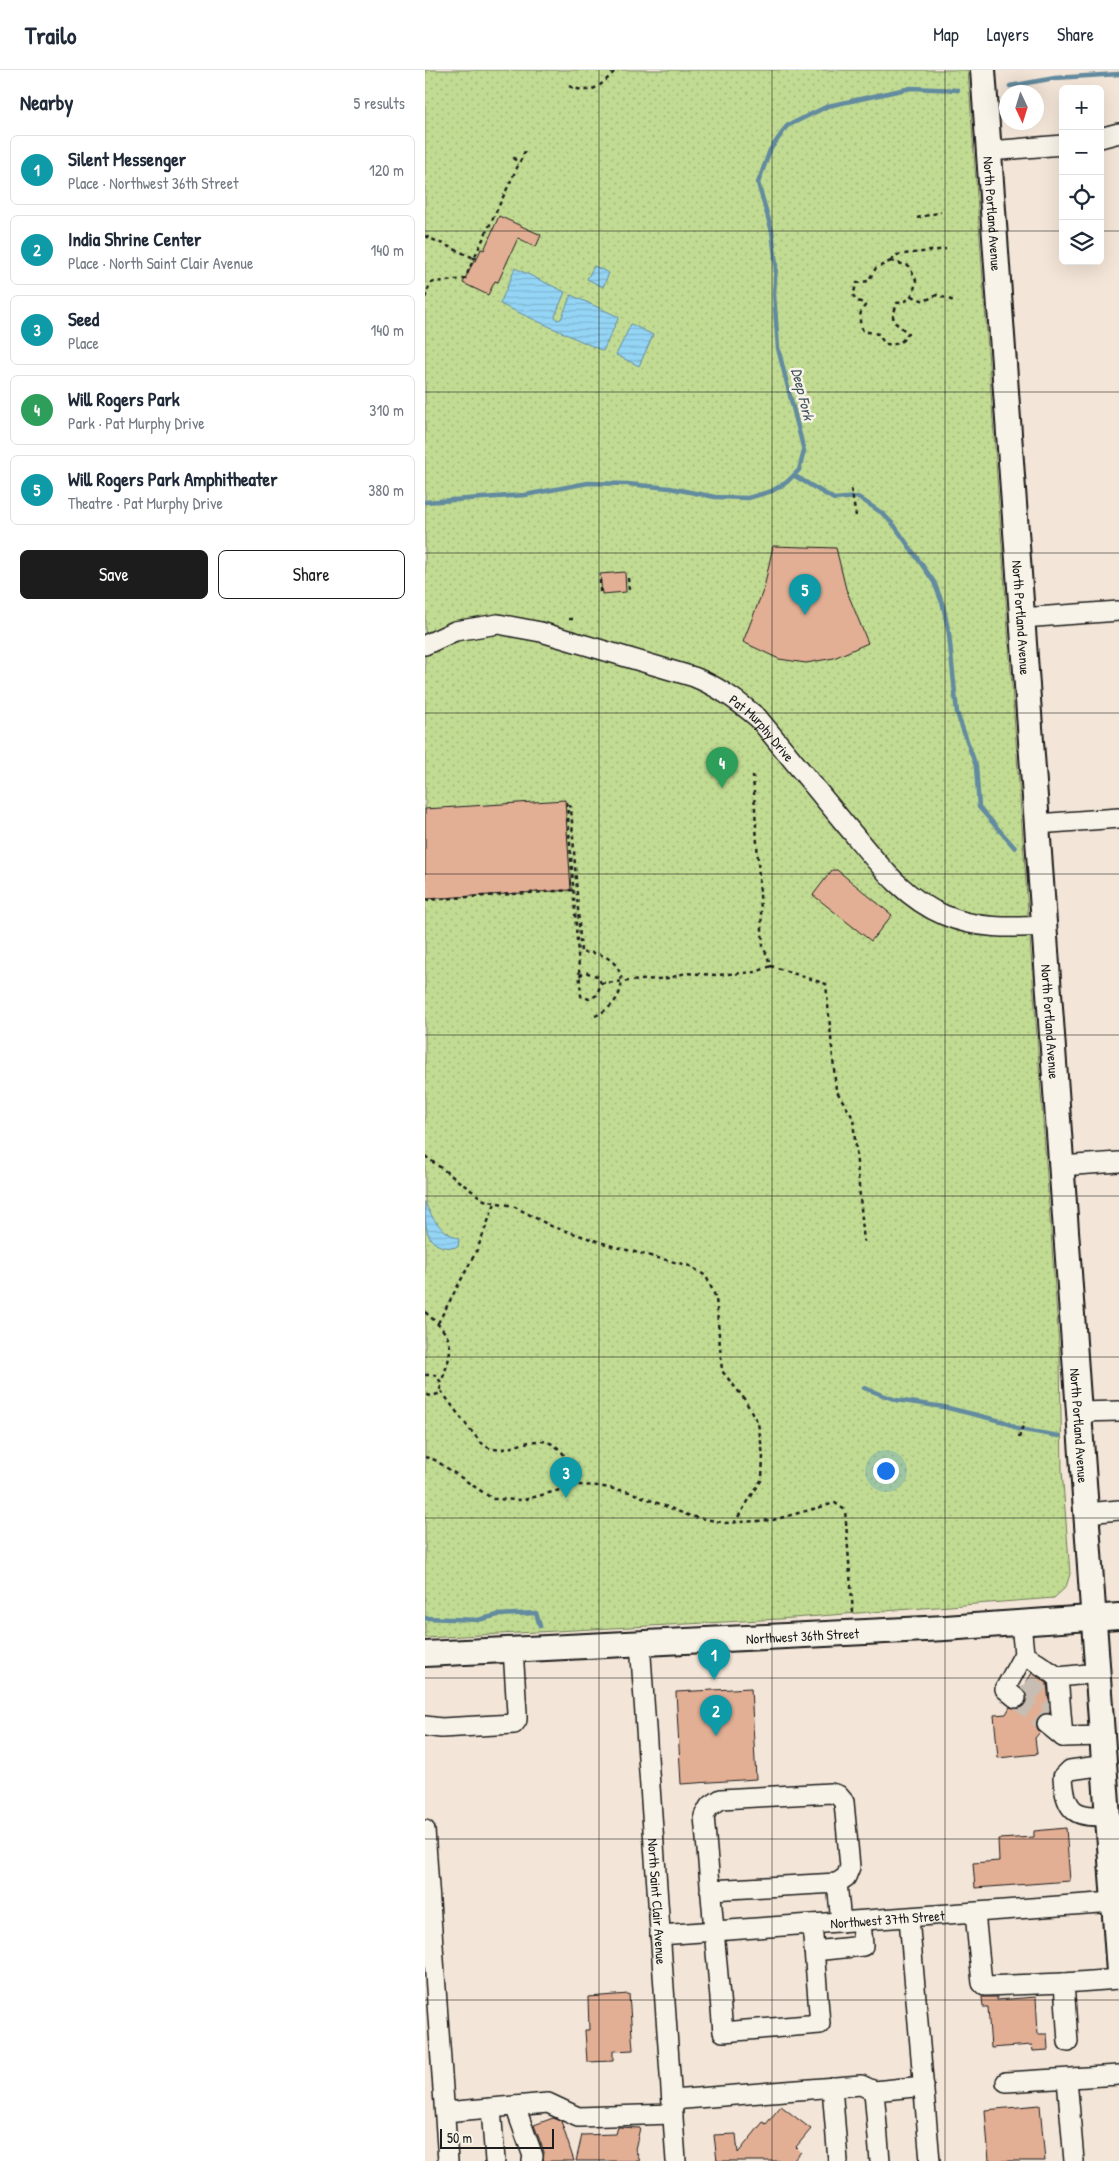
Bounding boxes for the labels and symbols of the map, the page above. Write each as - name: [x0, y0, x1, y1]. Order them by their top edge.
- north arrow: [999, 85, 1044, 130]
- street label: North Portland Avenue: [980, 156, 1007, 272]
- water label: Deep Fork: [786, 366, 820, 424]
- street label: North Portland Avenue: [1009, 560, 1036, 676]
- pin: 5: [789, 574, 821, 615]
- street label: Pat Murphy Drive: [726, 689, 799, 765]
- pin: 4: [706, 747, 738, 788]
- street label: North Portland Avenue: [1037, 964, 1065, 1080]
- street label: North Portland Avenue: [1066, 1368, 1094, 1484]
- pin: 3: [550, 1457, 582, 1498]
- your location: [873, 1458, 899, 1484]
- street label: Northwest 36th Street: [746, 1623, 860, 1647]
- pin: 1: [698, 1639, 730, 1680]
- pin: 2: [700, 1695, 732, 1736]
- street label: North Saint Clair Avenue: [644, 1838, 672, 1965]
- street label: Northwest 37th Street: [830, 1905, 945, 1932]
- scale bar: [440, 2126, 554, 2149]

